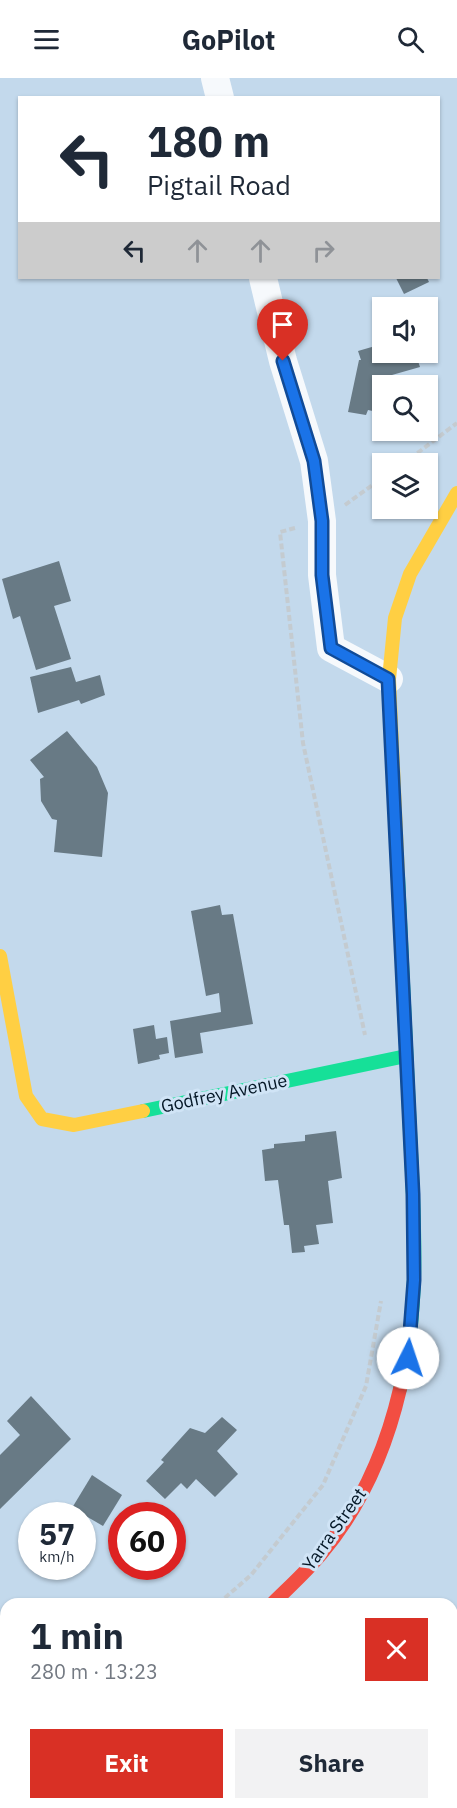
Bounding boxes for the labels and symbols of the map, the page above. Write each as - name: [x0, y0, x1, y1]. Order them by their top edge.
- pin: [257, 299, 308, 361]
- street label: Godfrey Avenue: [159, 1068, 289, 1118]
- position arrow: [376, 1326, 440, 1390]
- street label: Yarra Street: [297, 1483, 371, 1575]
- speed limit sign: 60: [108, 1502, 186, 1580]

